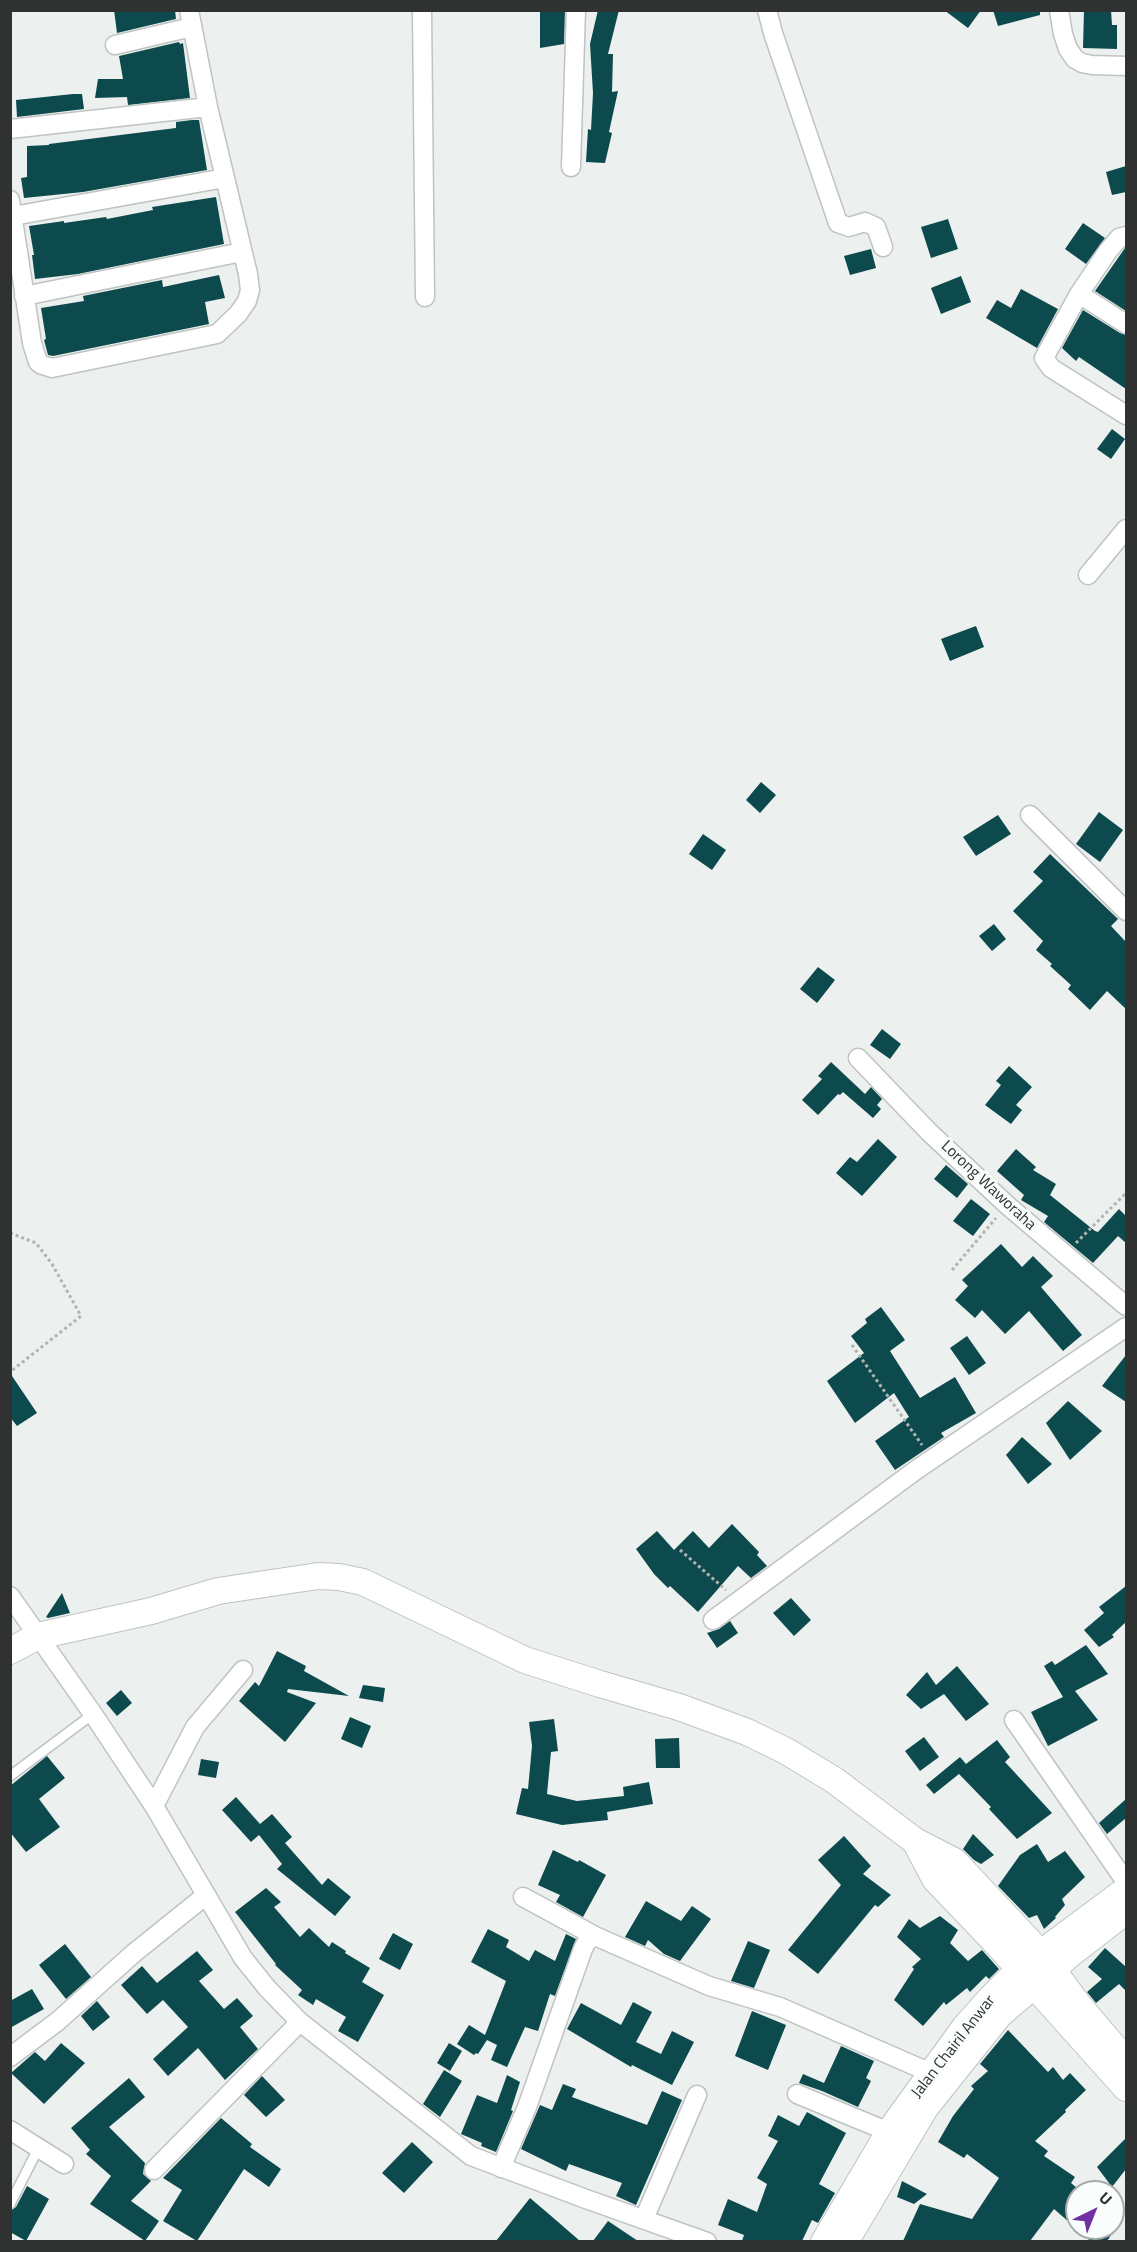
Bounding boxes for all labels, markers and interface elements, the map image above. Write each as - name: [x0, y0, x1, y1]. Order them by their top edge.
- street label: Lorong Waworaha: [937, 1137, 1039, 1235]
- street label: Jalan Chairil Anwar: [908, 1992, 1000, 2102]
- north arrow: [1065, 2180, 1125, 2240]
- text: U: [1094, 2186, 1118, 2211]

